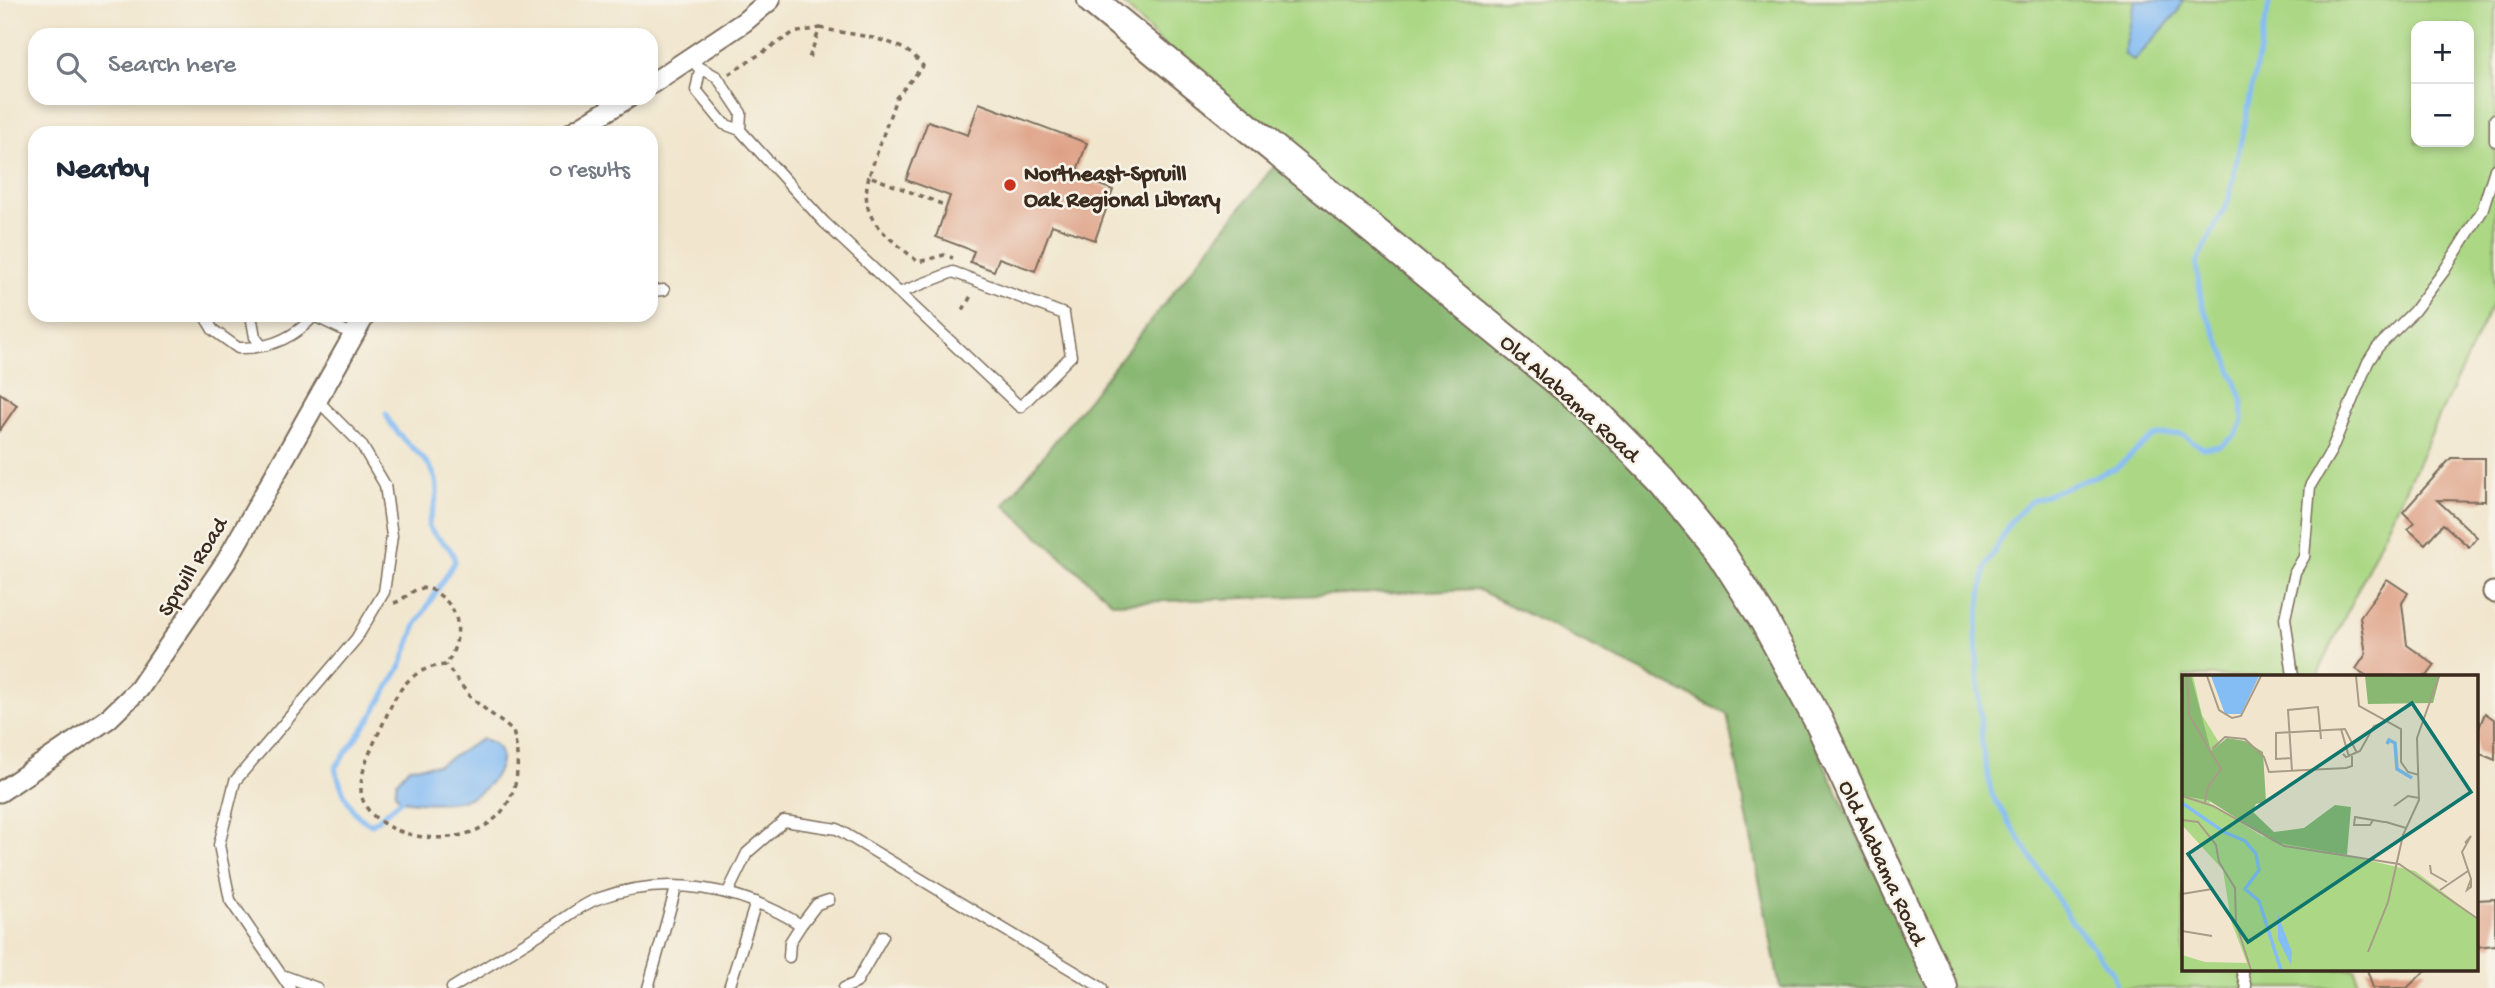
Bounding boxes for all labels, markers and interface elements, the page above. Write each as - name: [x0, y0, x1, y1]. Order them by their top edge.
- map controls: [2411, 21, 2474, 147]
- button: +: [2411, 21, 2474, 84]
- search box: [28, 28, 658, 105]
- icon: search: [52, 48, 90, 86]
- text: Search here: [108, 51, 236, 82]
- button: −: [2411, 84, 2474, 147]
- text: Nearby: [56, 154, 149, 189]
- text: 0 results: [549, 158, 630, 185]
- place label: Northeast-Spruill Oak Regional Library: [1024, 162, 1221, 215]
- marker: Northeast-Spruill Oak Regional Library: [1002, 177, 1018, 193]
- street label: Old Alabama Road: [1493, 330, 1645, 471]
- street label: Spruill Road: [153, 512, 236, 622]
- inset map: [2182, 675, 2478, 970]
- street label: Old Alabama Road: [1831, 777, 1932, 952]

